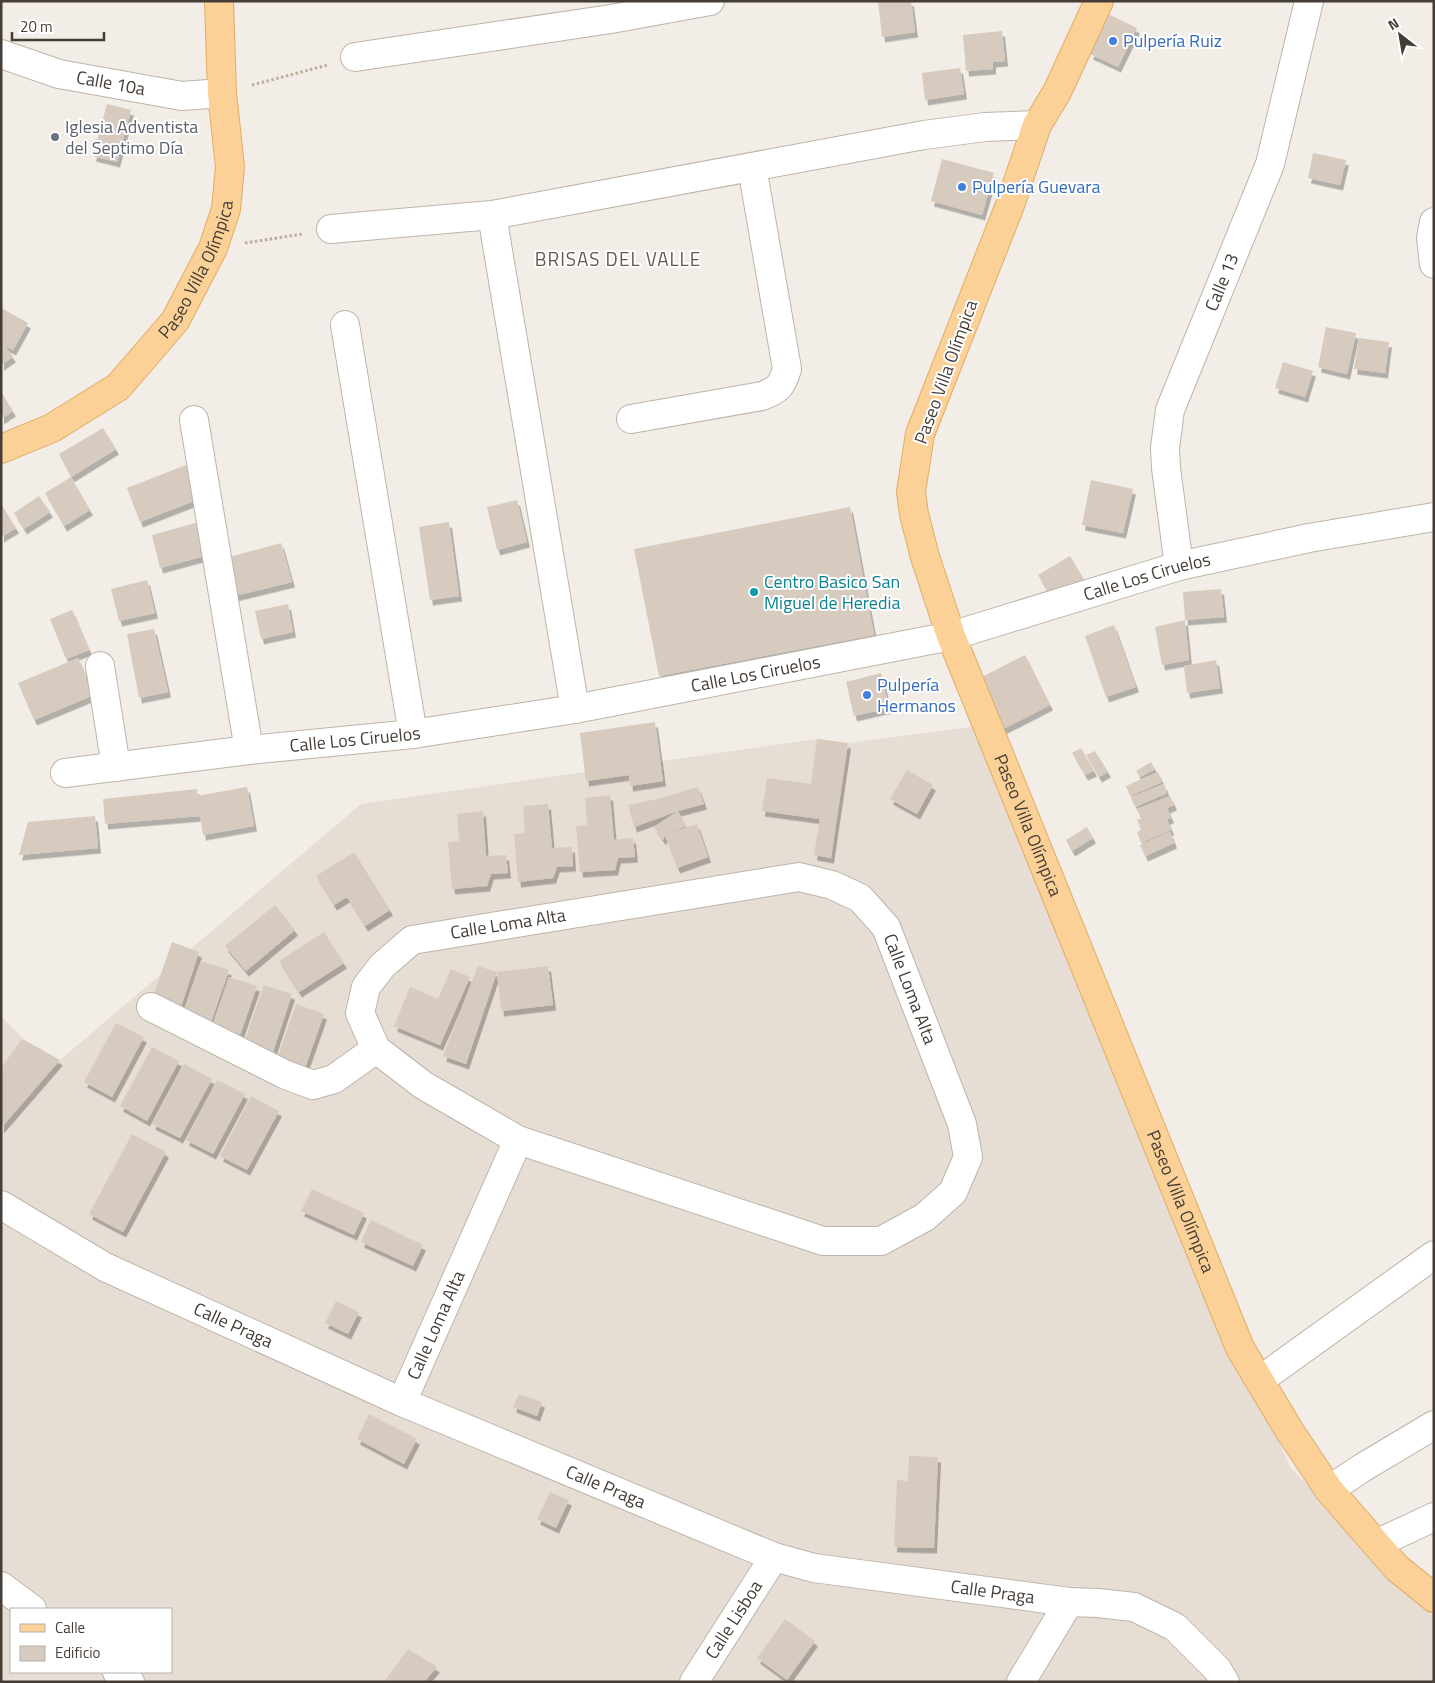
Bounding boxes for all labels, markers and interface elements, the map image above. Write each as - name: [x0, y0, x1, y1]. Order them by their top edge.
- scale bar: [12, 10, 105, 42]
- north arrow: [1375, 10, 1425, 60]
- text: N: [1383, 12, 1403, 35]
- text: 20 m: [20, 15, 53, 38]
- place label: Pulpería Ruiz: [1123, 27, 1222, 54]
- marker: Pulpería Ruiz: [1107, 35, 1119, 47]
- street label: Calle 10a: [74, 63, 147, 102]
- place label: Iglesia Adventista del Septimo Día: [65, 113, 198, 161]
- marker: Iglesia Adventista del Septimo Día: [49, 131, 61, 143]
- place label: Pulpería Guevara: [972, 173, 1100, 200]
- marker: Pulpería Guevara: [956, 181, 968, 193]
- street label: Paseo Villa Olímpica: [151, 199, 240, 345]
- district label: BRISAS DEL VALLE: [535, 244, 701, 273]
- street label: Calle 13: [1198, 249, 1245, 315]
- street label: Paseo Villa Olímpica: [907, 296, 984, 448]
- street label: Calle Los Ciruelos: [1080, 546, 1213, 608]
- place label: Centro Basico San Miguel de Heredia: [764, 568, 900, 616]
- marker: Centro Basico San Miguel de Heredia: [748, 586, 760, 598]
- street label: Calle Los Ciruelos: [688, 648, 822, 699]
- place label: Pulpería Hermanos: [877, 671, 956, 719]
- marker: Pulpería Hermanos: [861, 689, 873, 701]
- street label: Calle Los Ciruelos: [288, 719, 422, 759]
- street label: Paseo Villa Olímpica: [987, 750, 1069, 900]
- street label: Calle Loma Alta: [448, 901, 568, 946]
- street label: Calle Loma Alta: [877, 930, 944, 1048]
- street label: Paseo Villa Olímpica: [1140, 1126, 1222, 1277]
- street label: Calle Loma Alta: [400, 1266, 472, 1384]
- street label: Calle Praga: [189, 1295, 278, 1355]
- street label: Calle Praga: [562, 1458, 650, 1515]
- street label: Calle Praga: [949, 1572, 1036, 1610]
- street label: Calle Lisboa: [698, 1575, 769, 1664]
- legend: [10, 1608, 172, 1673]
- text: Calle: [55, 1616, 85, 1639]
- text: Edificio: [55, 1641, 100, 1664]

